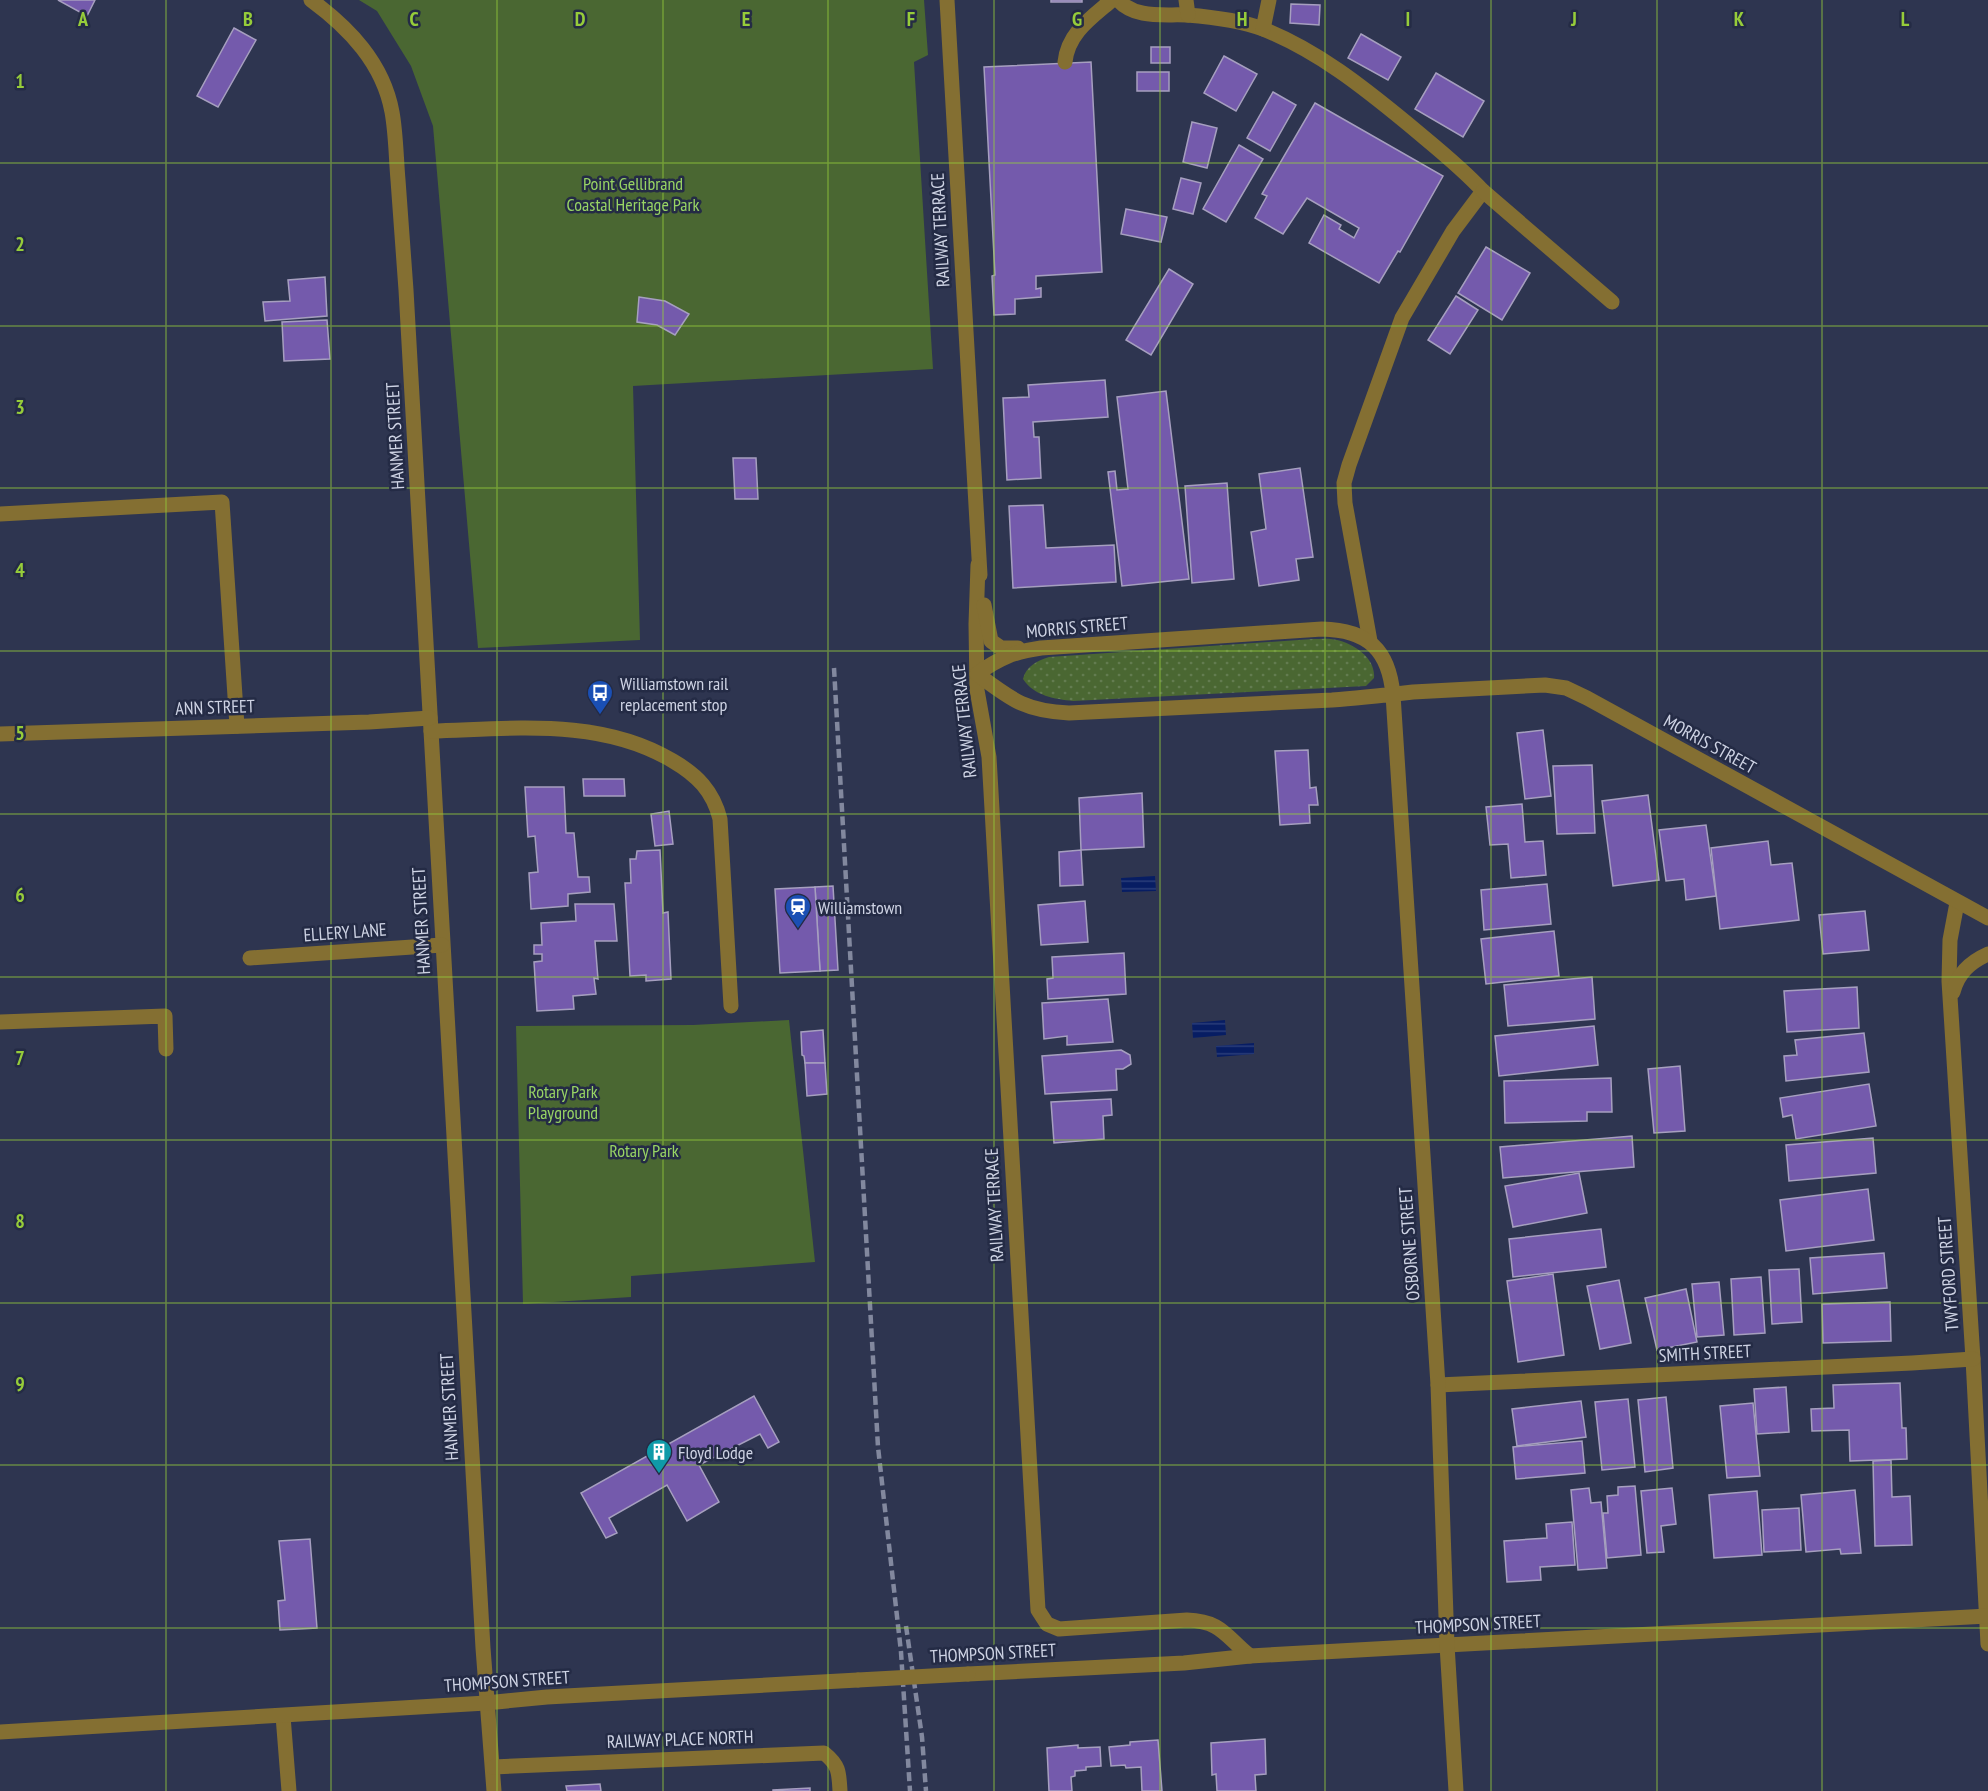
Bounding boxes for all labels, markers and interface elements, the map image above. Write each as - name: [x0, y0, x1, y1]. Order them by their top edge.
- text: A: [77, 6, 89, 32]
- text: B: [243, 6, 253, 32]
- text: C: [409, 6, 419, 32]
- text: D: [575, 6, 586, 32]
- text: E: [742, 6, 750, 32]
- text: F: [907, 6, 915, 32]
- text: G: [1072, 6, 1082, 32]
- text: H: [1237, 6, 1247, 32]
- text: I: [1406, 6, 1410, 32]
- text: J: [1570, 6, 1577, 32]
- text: K: [1734, 6, 1745, 32]
- text: L: [1901, 6, 1910, 32]
- text: 1: [15, 68, 25, 94]
- park label: Point Gellibrand Coastal Heritage Park: [567, 172, 699, 216]
- street label: RAILWAY TERRACE: [926, 172, 954, 288]
- text: 2: [15, 231, 25, 257]
- street label: HANMER STREET: [381, 382, 409, 490]
- text: 3: [15, 394, 25, 420]
- text: 4: [15, 557, 25, 583]
- street label: MORRIS STREET: [1025, 611, 1129, 643]
- street label: RAILWAY TERRACE: [947, 663, 981, 779]
- place label: Williamstown rail replacement stop: [620, 672, 729, 716]
- bus stop icon: Williamstown rail replacement stop: [585, 678, 615, 716]
- street label: ANN STREET: [175, 694, 255, 720]
- street label: MORRIS STREET: [1660, 709, 1760, 779]
- text: 5: [15, 720, 25, 746]
- street label: HANMER STREET: [407, 867, 435, 975]
- text: 6: [15, 882, 25, 908]
- station icon: Williamstown: [783, 892, 813, 930]
- place label: Williamstown: [818, 896, 902, 919]
- street label: ELLERY LANE: [303, 918, 387, 946]
- text: 7: [15, 1045, 25, 1071]
- park label: Rotary Park Playground: [528, 1080, 598, 1124]
- park label: Rotary Park: [609, 1139, 679, 1162]
- street label: RAILWAY TERRACE: [980, 1147, 1008, 1263]
- street label: OSBORNE STREET: [1394, 1186, 1424, 1302]
- text: 8: [15, 1208, 25, 1234]
- street label: TWYFORD STREET: [1933, 1216, 1963, 1332]
- street label: SMITH STREET: [1658, 1339, 1752, 1367]
- street label: HANMER STREET: [435, 1353, 463, 1461]
- text: 9: [15, 1371, 25, 1397]
- building icon: Floyd Lodge: [644, 1437, 674, 1475]
- place label: Floyd Lodge: [678, 1441, 753, 1464]
- street label: THOMPSON STREET: [1414, 1609, 1542, 1639]
- street label: THOMPSON STREET: [929, 1638, 1057, 1668]
- street label: THOMPSON STREET: [443, 1665, 571, 1697]
- street label: RAILWAY PLACE NORTH: [606, 1725, 754, 1753]

